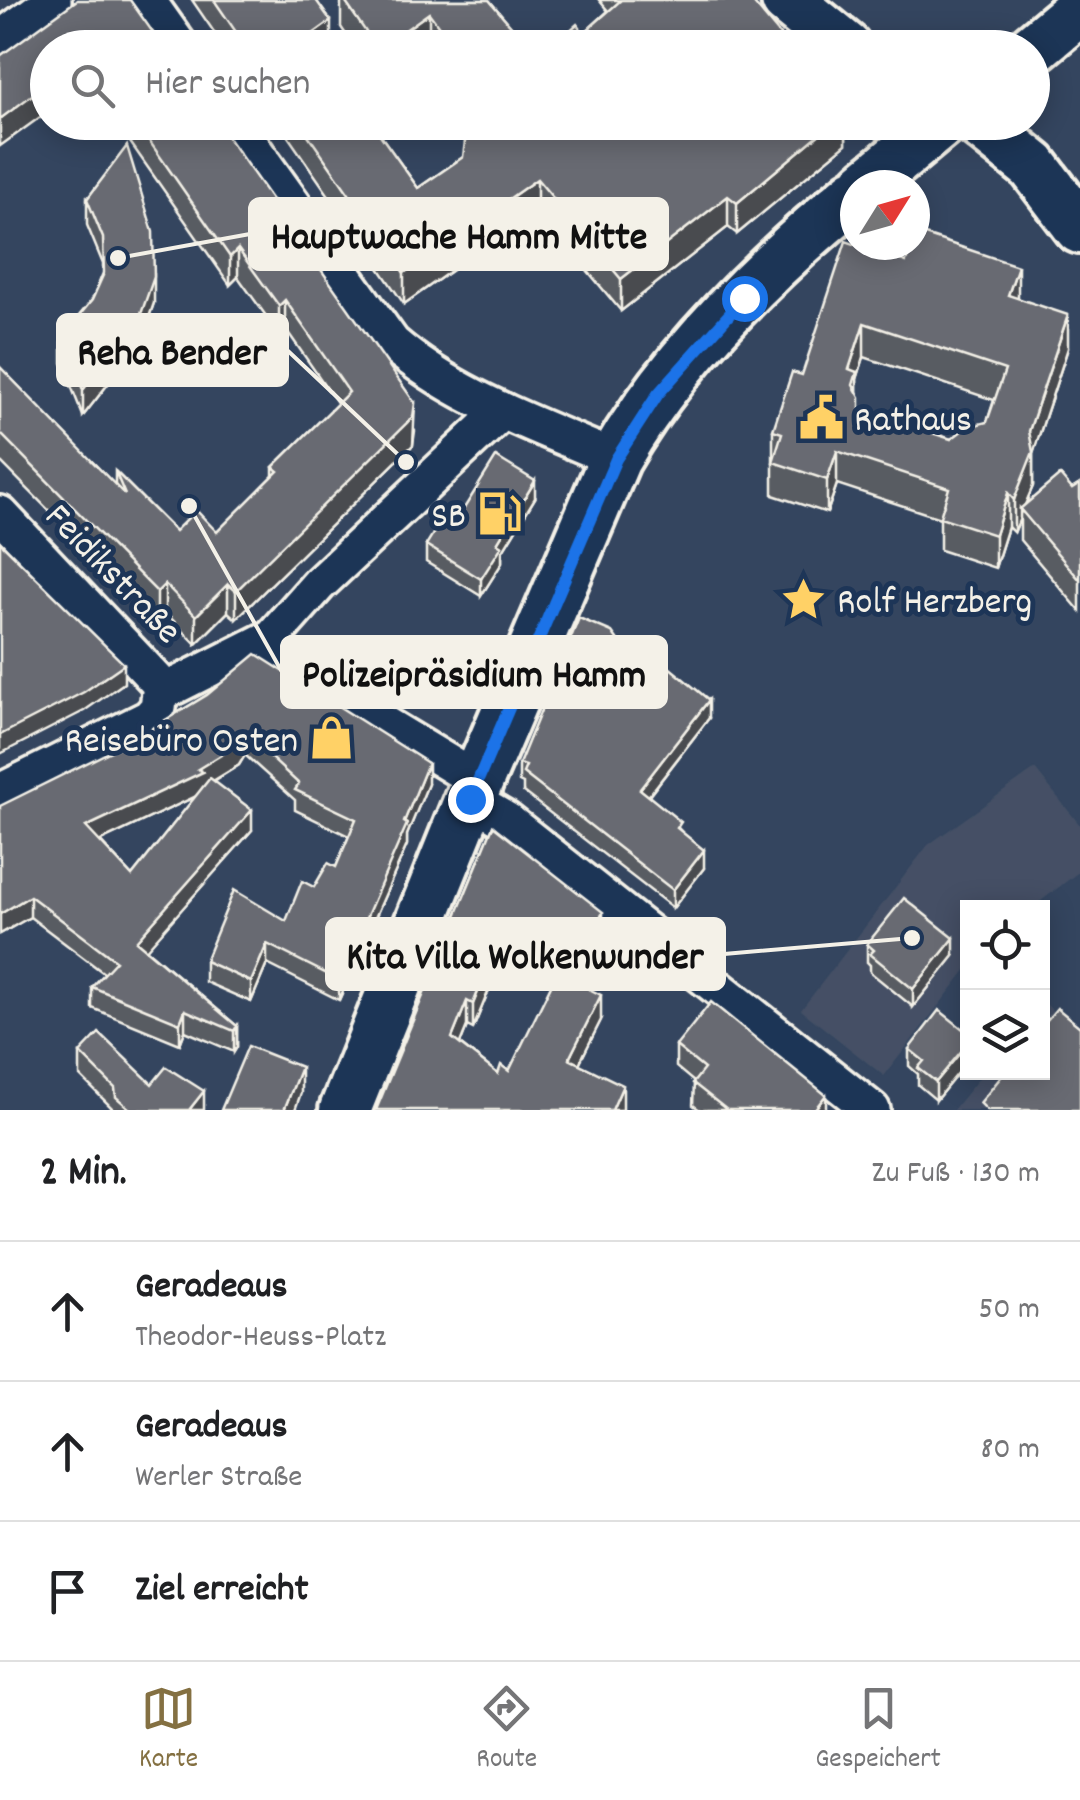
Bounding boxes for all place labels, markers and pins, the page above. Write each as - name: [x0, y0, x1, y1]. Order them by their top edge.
- callout: Hauptwache Hamm Mitte: [250, 199, 667, 269]
- callout: Reha Bender: [58, 315, 287, 385]
- public building icon: Rathaus: [797, 393, 845, 441]
- place label: Rathaus: [854, 395, 972, 450]
- fuel station icon: SB: [475, 489, 523, 537]
- place label: SB: [431, 491, 466, 546]
- place icon: Rolf Herzberg: [780, 575, 828, 623]
- place label: Rolf Herzberg: [837, 577, 1032, 632]
- callout: Polizeipräsidium Hamm: [282, 637, 666, 707]
- shop icon: Reisebüro Osten: [307, 714, 355, 762]
- place label: Reisebüro Osten: [64, 716, 298, 771]
- callout: Kita Villa Wolkenwunder: [327, 919, 724, 989]

